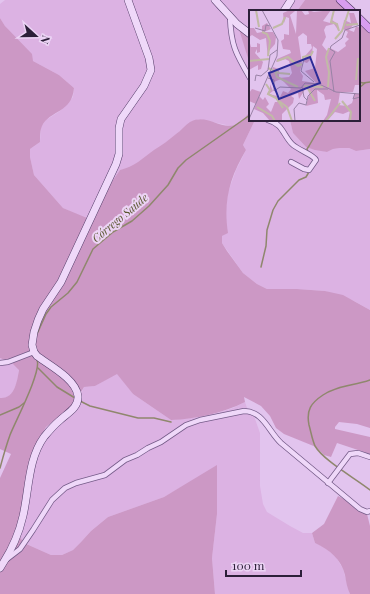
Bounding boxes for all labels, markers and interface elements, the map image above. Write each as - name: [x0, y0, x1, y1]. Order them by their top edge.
- inset map: [249, 10, 360, 121]
- north arrow: [16, 16, 56, 56]
- text: N: [37, 33, 54, 46]
- water label: Córrego Saúde: [89, 190, 151, 245]
- scale bar: [226, 552, 301, 578]
- text: 100 m: [232, 557, 265, 573]

